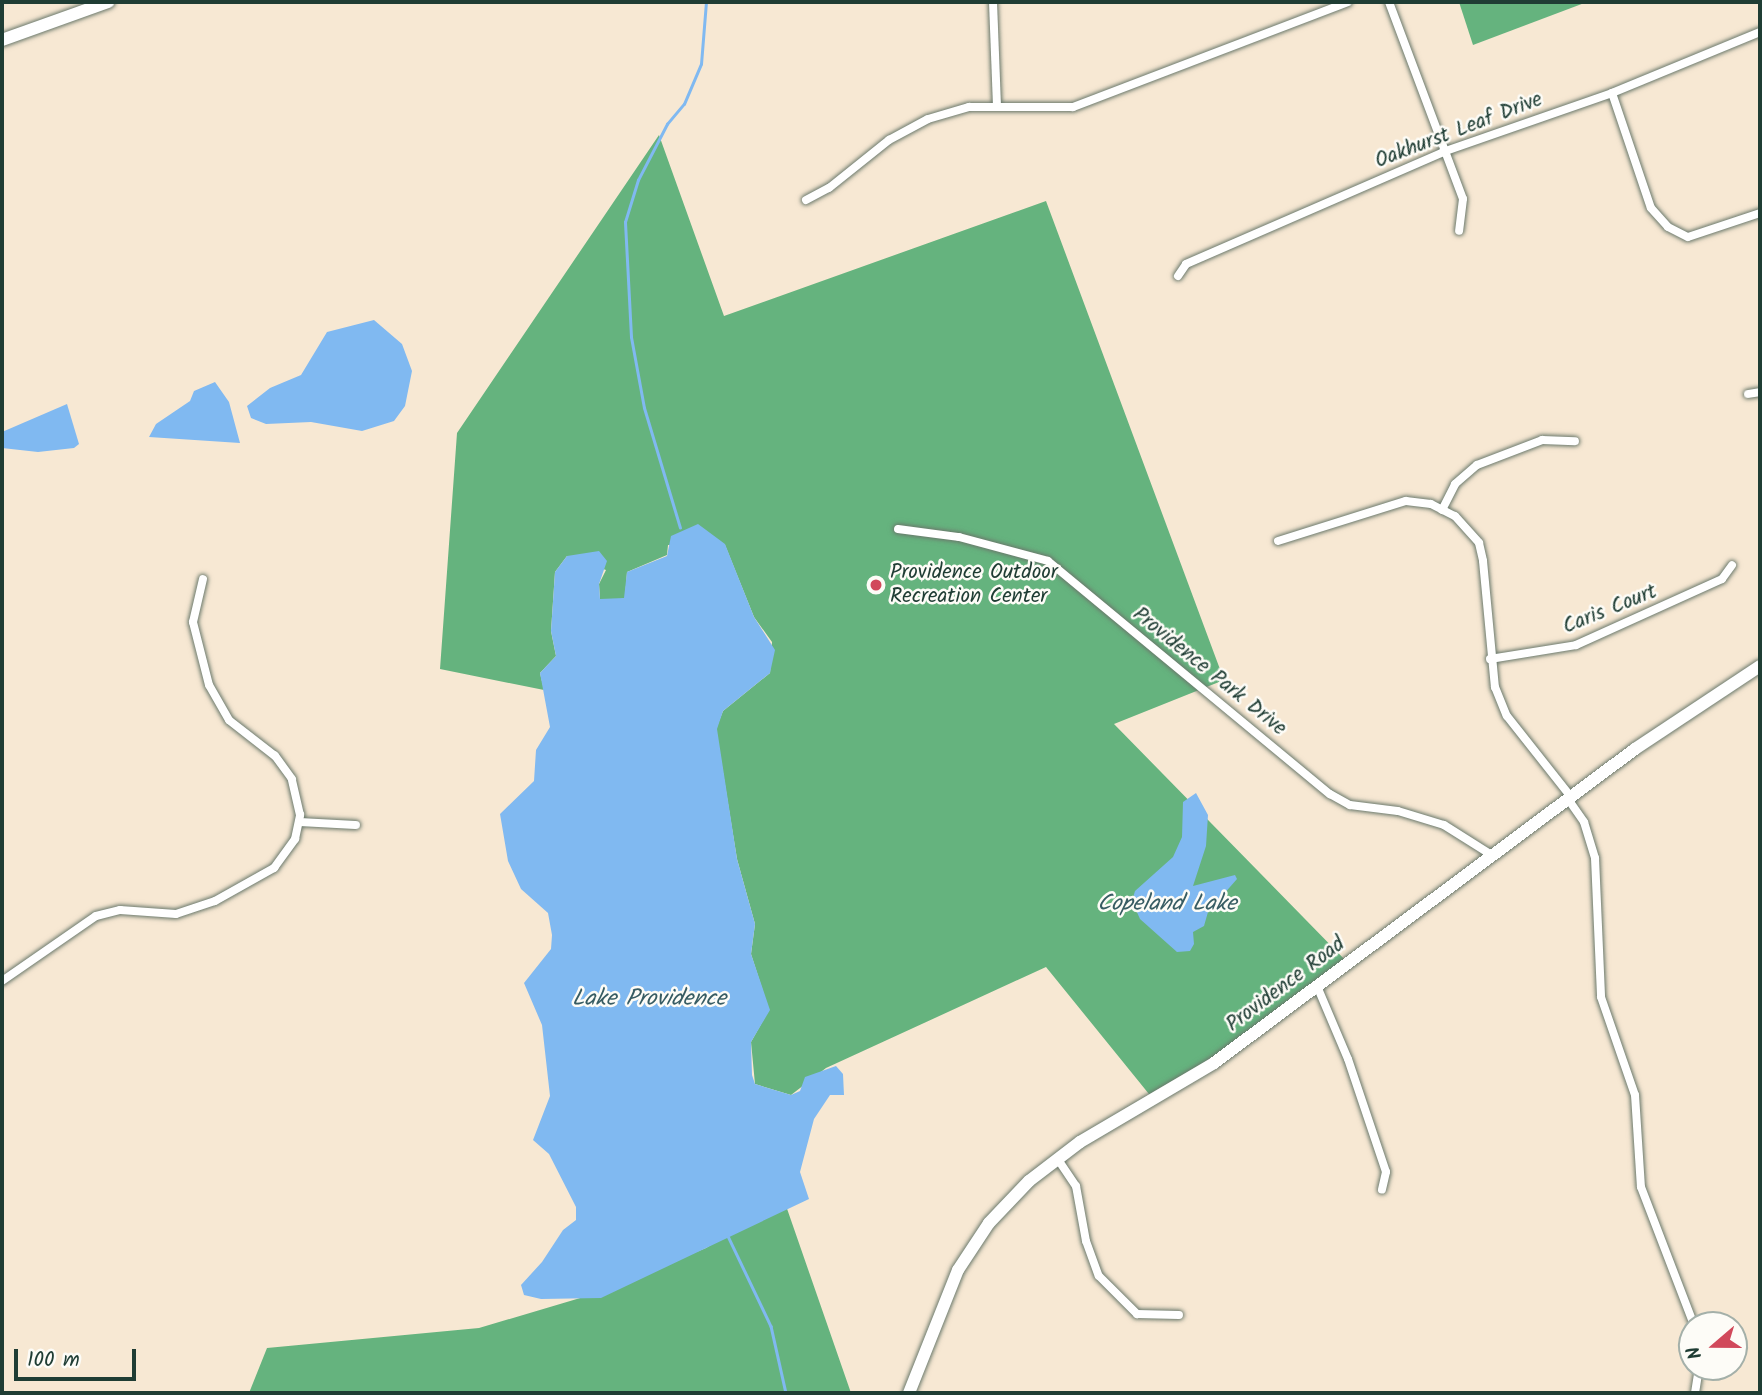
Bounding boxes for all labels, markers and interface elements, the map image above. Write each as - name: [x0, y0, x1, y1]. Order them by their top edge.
- street label: Oakhurst Leaf Drive: [1372, 87, 1546, 175]
- place label: Providence Outdoor Recreation Center: [890, 560, 1058, 610]
- marker: Providence Outdoor Recreation Center: [868, 577, 884, 593]
- street label: Caris Court: [1559, 580, 1661, 640]
- street label: Providence Park Drive: [1127, 602, 1291, 742]
- water label: Copeland Lake: [1097, 890, 1237, 918]
- street label: Providence Road: [1222, 932, 1350, 1038]
- water label: Lake Providence: [572, 985, 726, 1013]
- north arrow: [1678, 1311, 1748, 1381]
- scale bar: [18, 1336, 140, 1380]
- text: N: [1679, 1342, 1711, 1363]
- text: 100 m: [27, 1344, 80, 1377]

